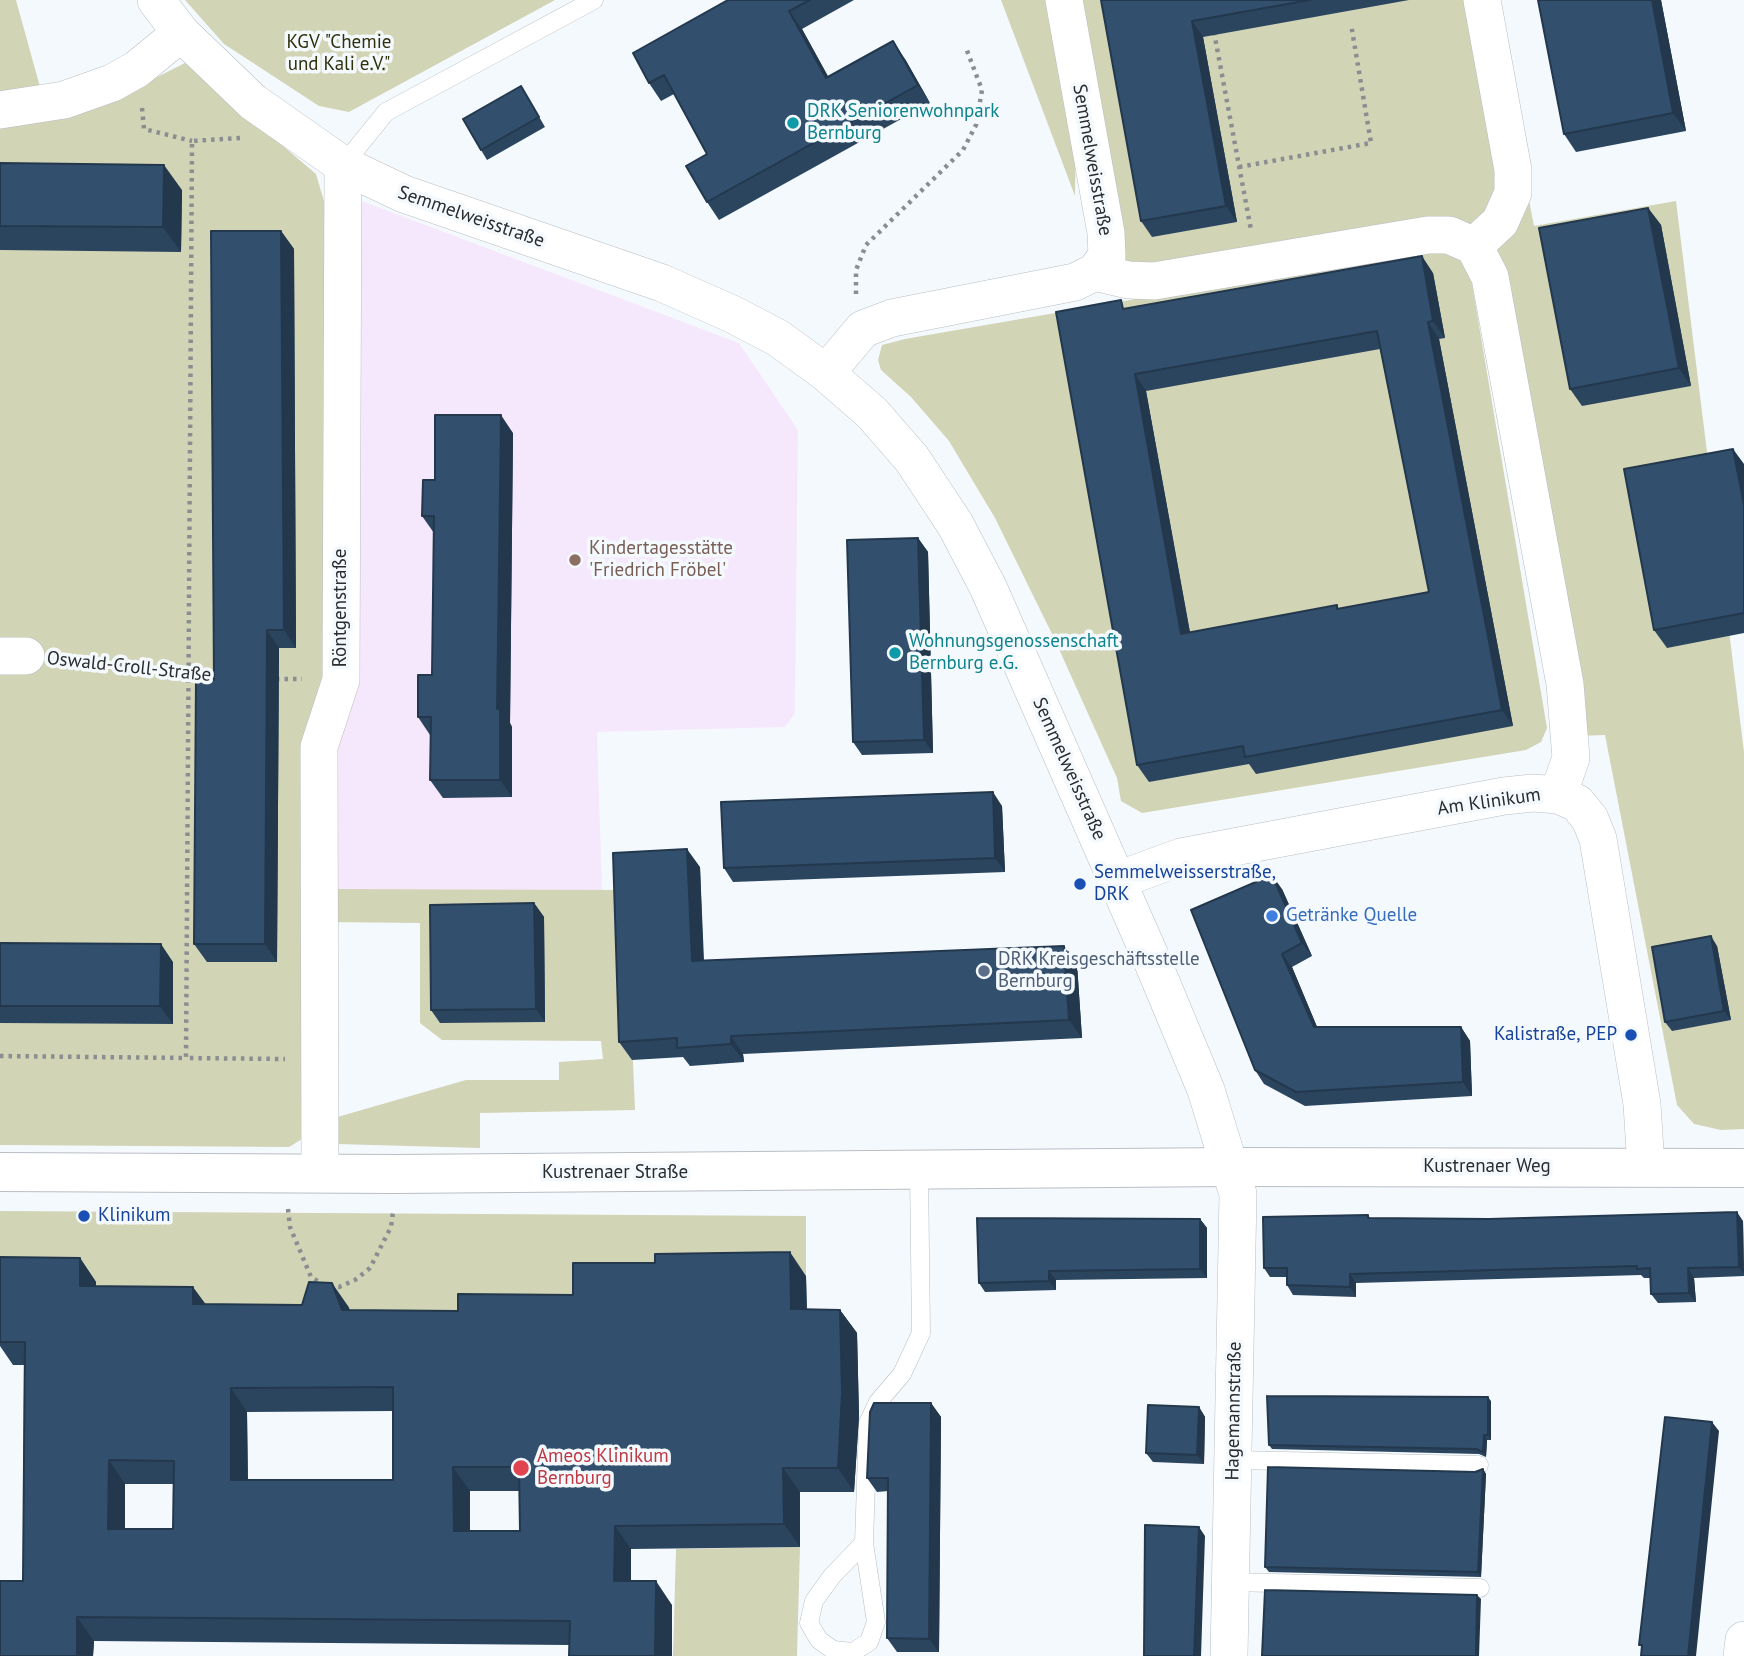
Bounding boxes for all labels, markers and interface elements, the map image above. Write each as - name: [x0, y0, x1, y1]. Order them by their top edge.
- park label: KGV "Chemie und Kali e.V.": [287, 32, 391, 76]
- street label: Semmelweisstraße: [1067, 82, 1117, 238]
- place label: DRK Seniorenwohnpark Bernburg: [807, 101, 999, 145]
- marker: DRK Seniorenwohnpark Bernburg: [785, 115, 801, 131]
- street label: Semmelweisstraße: [395, 181, 547, 253]
- place label: Kindertagesstätte 'Friedrich Fröbel': [589, 538, 733, 582]
- street label: Röntgenstraße: [330, 549, 352, 667]
- marker: Kindertagesstätte 'Friedrich Fröbel': [567, 552, 583, 568]
- place label: Wohnungsgenossenschaft Bernburg e.G.: [909, 631, 1119, 675]
- marker: Wohnungsgenossenschaft Bernburg e.G.: [887, 645, 903, 661]
- street label: Oswald-Croll-Straße: [46, 647, 212, 687]
- street label: Semmelweisstraße: [1027, 694, 1111, 844]
- street label: Am Klinikum: [1436, 783, 1542, 821]
- place label: Semmelweisserstraße, DRK: [1094, 862, 1276, 906]
- marker: Semmelweisserstraße, DRK: [1072, 876, 1088, 892]
- place label: Getränke Quelle: [1286, 905, 1417, 927]
- marker: Getränke Quelle: [1264, 908, 1280, 924]
- place label: DRK Kreisgeschäftsstelle Bernburg: [998, 949, 1200, 993]
- marker: DRK Kreisgeschäftsstelle Bernburg: [976, 963, 992, 979]
- place label: Kalistraße, PEP: [1494, 1024, 1617, 1046]
- marker: Kalistraße, PEP: [1623, 1027, 1639, 1043]
- street label: Kustrenaer Weg: [1423, 1156, 1551, 1178]
- street label: Kustrenaer Straße: [542, 1162, 688, 1184]
- place label: Klinikum: [98, 1205, 170, 1227]
- marker: Klinikum: [76, 1208, 92, 1224]
- street label: Hagemannstraße: [1221, 1341, 1247, 1481]
- place label: Ameos Klinikum Bernburg: [537, 1446, 669, 1490]
- marker: Ameos Klinikum Bernburg: [511, 1458, 531, 1478]

